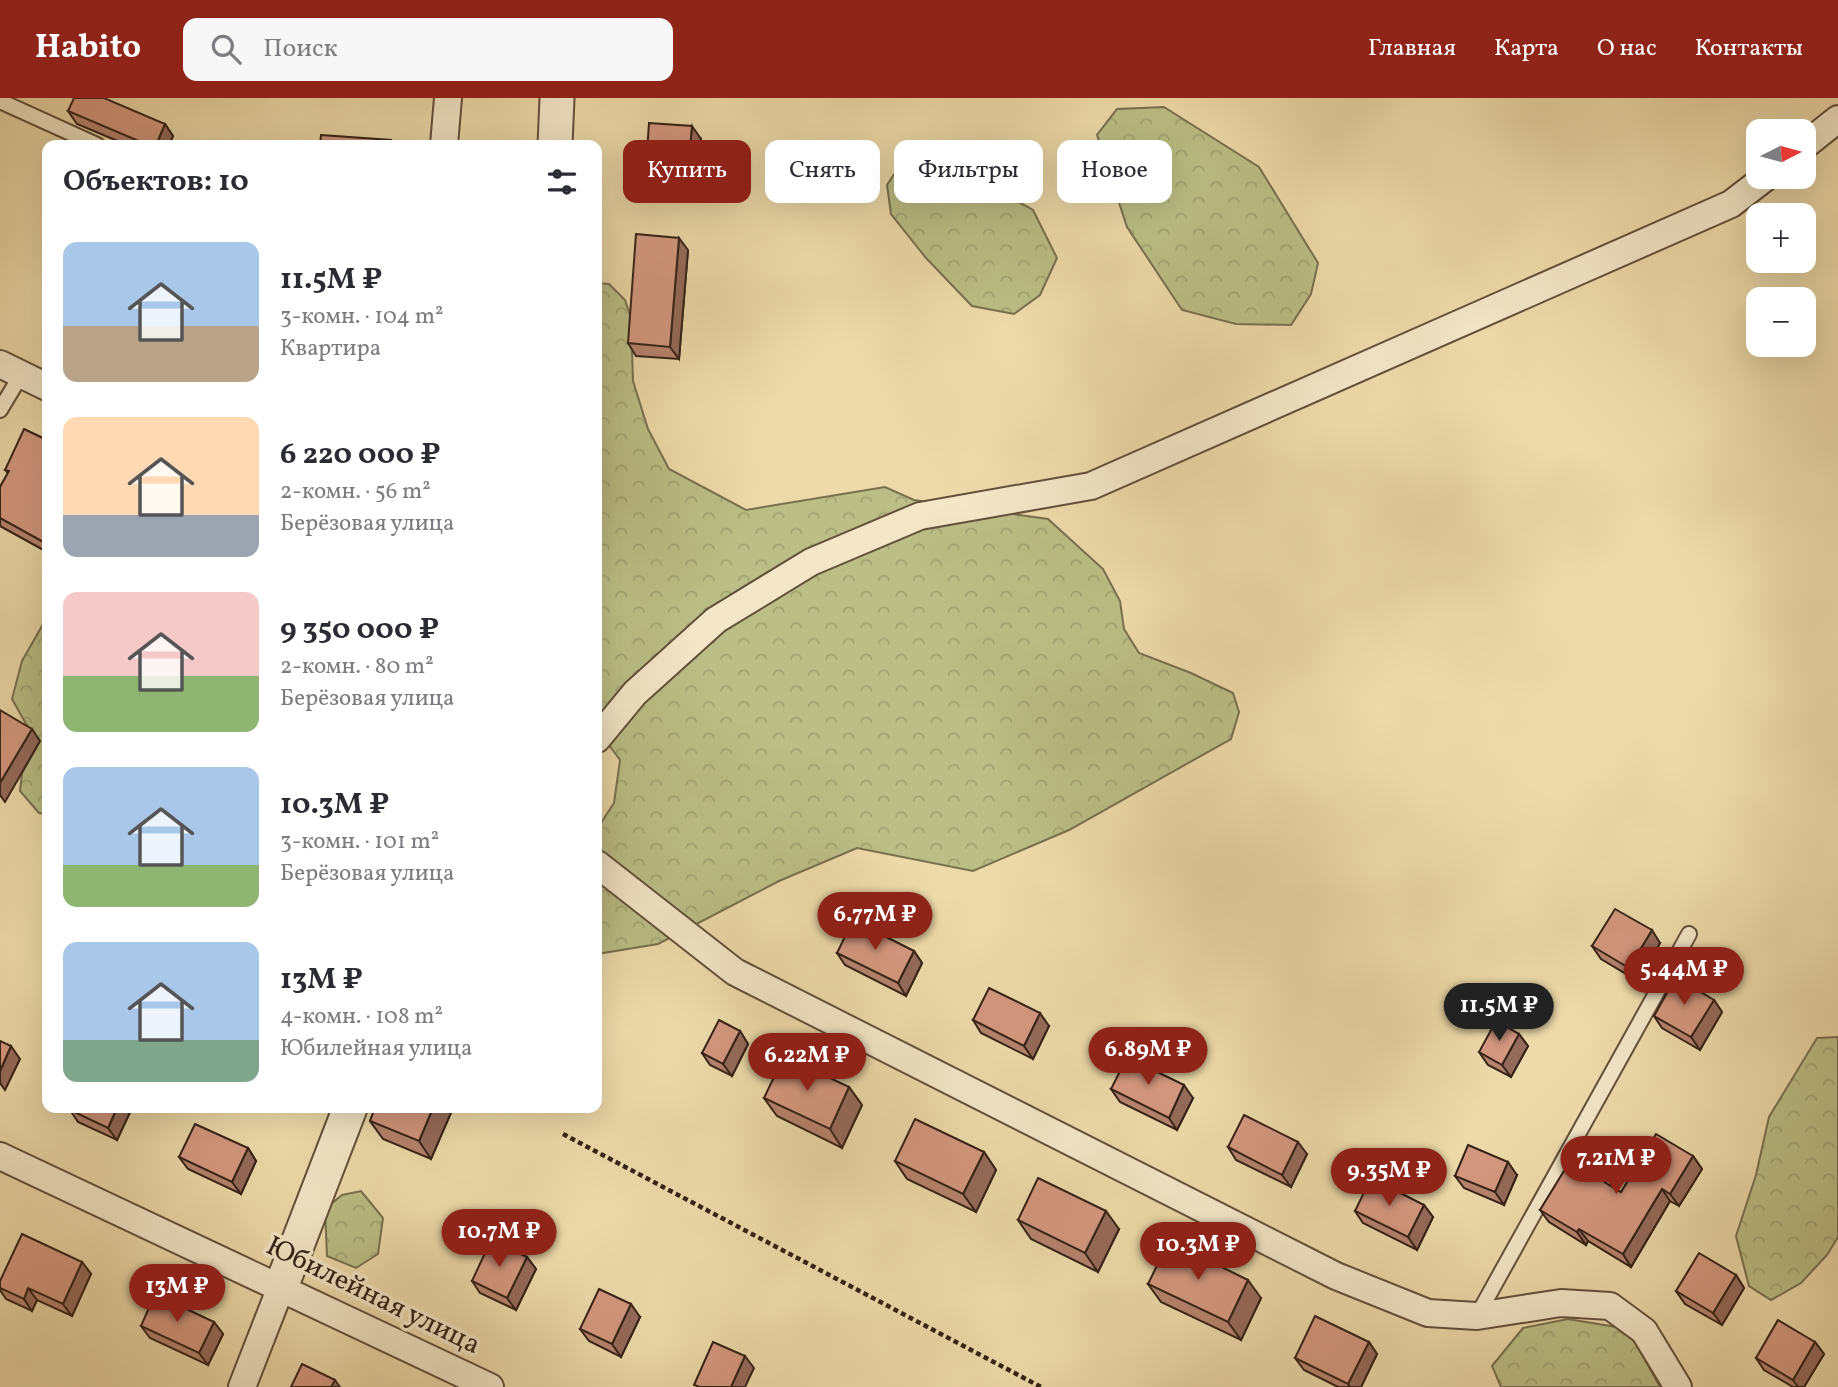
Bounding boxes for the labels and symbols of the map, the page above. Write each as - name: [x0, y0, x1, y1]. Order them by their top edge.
- north arrow: [1746, 119, 1816, 189]
- pin: 6.77M ₽: [810, 892, 940, 952]
- pin: 5.44M ₽: [1619, 948, 1749, 1007]
- pin: 11.5M ₽: [1434, 984, 1564, 1043]
- pin: 6.89M ₽: [1083, 1028, 1213, 1087]
- pin: 6.22M ₽: [742, 1034, 872, 1093]
- pin: 7.21M ₽: [1551, 1136, 1681, 1196]
- pin: 9.35M ₽: [1324, 1148, 1454, 1208]
- pin: 10.7M ₽: [434, 1210, 564, 1269]
- pin: 10.3M ₽: [1133, 1222, 1263, 1282]
- street label: Юбилейная улица: [259, 1227, 487, 1365]
- pin: 13M ₽: [128, 1264, 226, 1324]

